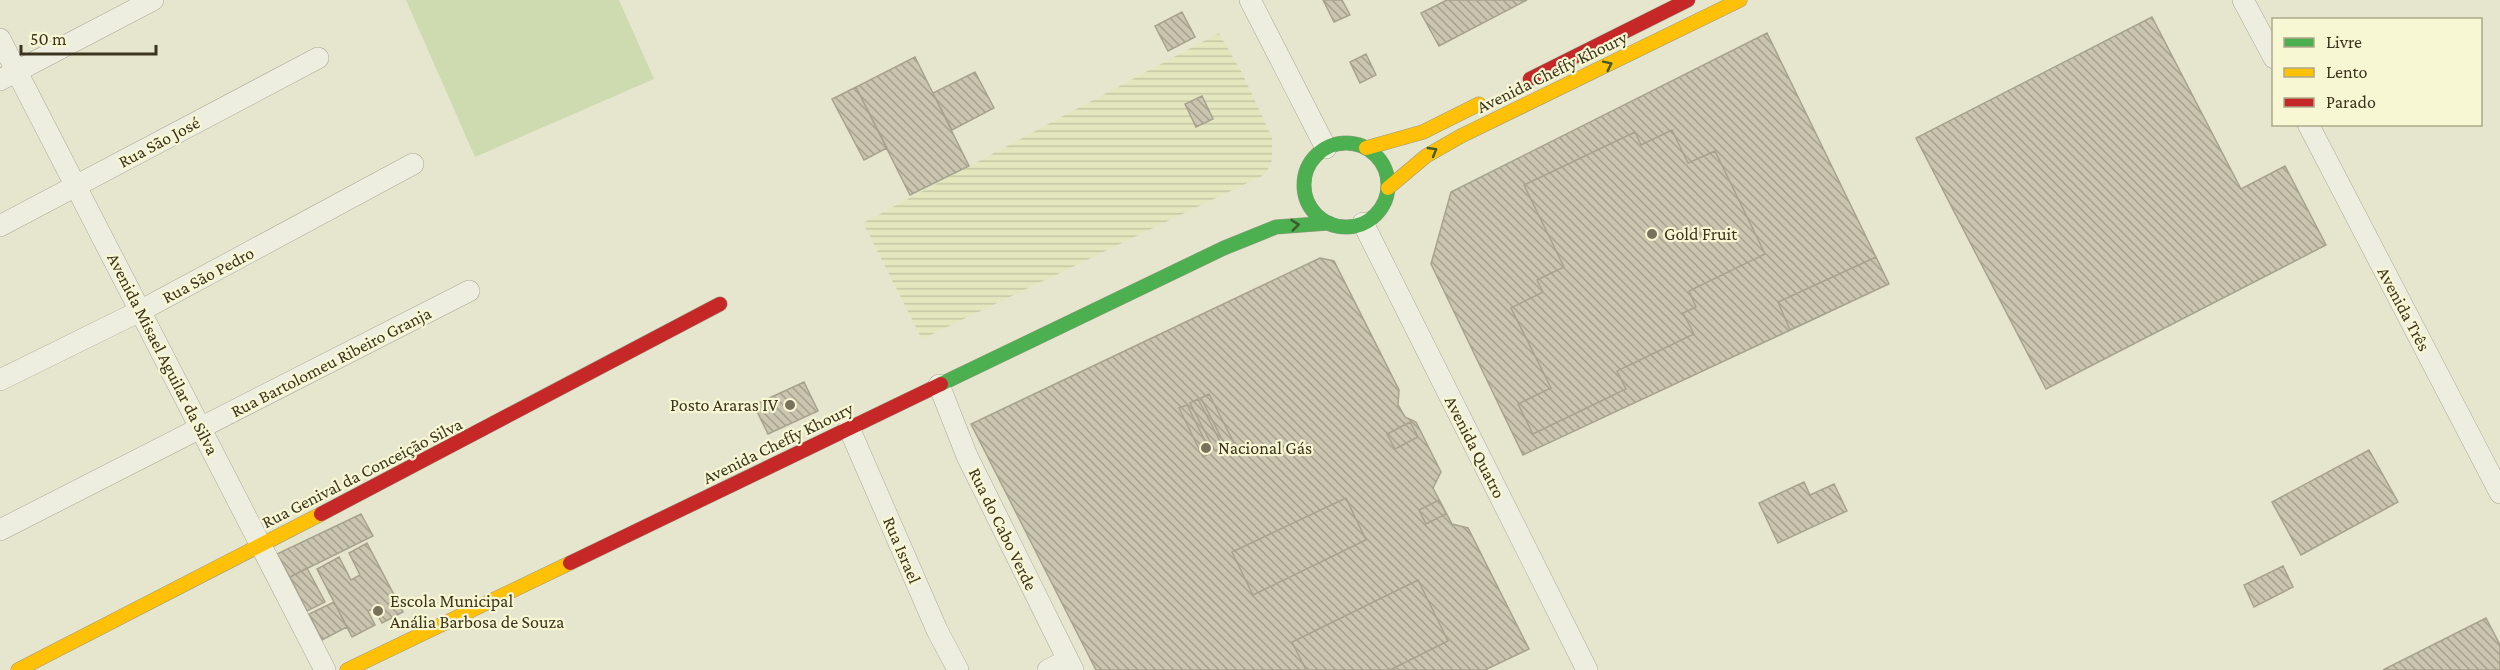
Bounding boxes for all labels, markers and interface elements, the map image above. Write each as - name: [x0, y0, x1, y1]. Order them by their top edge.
- scale bar: [21, 18, 156, 56]
- legend: [2272, 18, 2482, 126]
- street label: Avenida Cheffy Khoury: [1473, 27, 1631, 117]
- text: 50 m: [30, 29, 67, 49]
- text: Livre: [2326, 32, 2362, 52]
- one-way arrow: [1602, 60, 1613, 72]
- text: Lento: [2326, 62, 2367, 82]
- text: Parado: [2326, 92, 2376, 112]
- street label: Rua São José: [115, 112, 203, 172]
- one-way arrow: [1427, 147, 1437, 159]
- one-way arrow: [1291, 219, 1300, 232]
- place label: Gold Fruit: [1664, 224, 1738, 244]
- marker: Gold Fruit: [1645, 227, 1659, 241]
- street label: Rua São Pedro: [159, 242, 257, 308]
- street label: Avenida Misael Aguilar da Silva: [103, 250, 223, 458]
- street label: Avenida Três: [2374, 264, 2434, 354]
- street label: Rua Bartolomeu Ribeiro Granja: [227, 303, 435, 422]
- street label: Avenida Quatro: [1441, 392, 1509, 502]
- place label: Posto Araras IV: [670, 395, 779, 415]
- street label: Avenida Cheffy Khoury: [699, 398, 857, 488]
- marker: Posto Araras IV: [783, 398, 797, 412]
- street label: Rua Genival da Conceição Silva: [259, 414, 465, 532]
- place label: Nacional Gás: [1218, 438, 1312, 458]
- marker: Nacional Gás: [1199, 441, 1213, 455]
- street label: Rua do Cabo Verde: [965, 464, 1041, 594]
- street label: Rua Israel: [879, 514, 925, 587]
- place label: Escola Municipal Anália Barbosa de Souza: [390, 591, 564, 632]
- marker: Escola Municipal Anália Barbosa de Souza: [371, 604, 385, 618]

